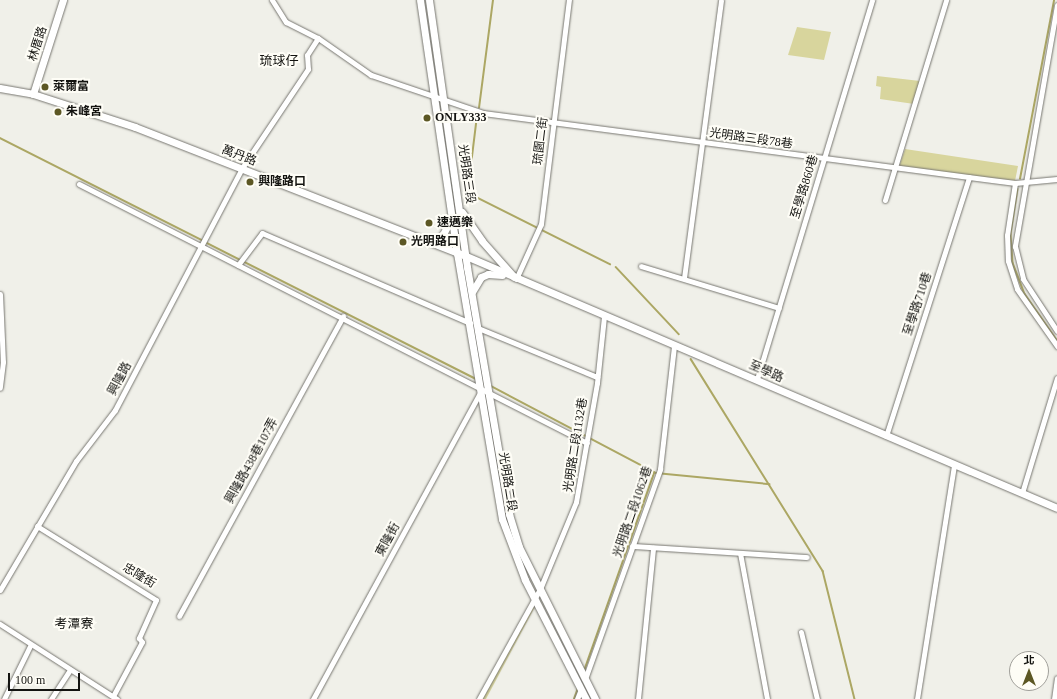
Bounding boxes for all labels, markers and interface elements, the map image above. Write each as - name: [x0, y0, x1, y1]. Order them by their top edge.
- street label: 林厝路: [26, 25, 50, 63]
- district label: 琉球仔: [260, 53, 298, 69]
- place label: 萊爾富: [53, 80, 89, 94]
- marker: 萊爾富: [40, 82, 50, 92]
- place label: 朱峰宮: [66, 105, 102, 119]
- marker: 朱峰宮: [53, 107, 63, 117]
- place label: ONLY333: [435, 111, 487, 125]
- marker: ONLY333: [422, 113, 432, 123]
- street label: 琉園二街: [531, 116, 551, 166]
- street label: 光明路三段78巷: [708, 126, 794, 152]
- street label: 萬丹路: [220, 143, 258, 169]
- street label: 光明路三段: [455, 143, 477, 205]
- street label: 至學路860巷: [788, 153, 822, 221]
- place label: 興隆路口: [258, 175, 306, 189]
- marker: 興隆路口: [245, 177, 255, 187]
- place label: 速邁樂: [437, 216, 473, 230]
- marker: 速邁樂: [424, 218, 434, 228]
- place label: 光明路口: [411, 235, 459, 249]
- marker: 光明路口: [398, 237, 408, 247]
- street label: 至學路710巷: [901, 270, 935, 338]
- street label: 至學路: [747, 358, 785, 386]
- street label: 興隆路: [105, 360, 135, 398]
- street label: 光明路二段1132巷: [561, 397, 591, 493]
- street label: 興隆路438巷107弄: [222, 416, 282, 506]
- street label: 光明路二段: [495, 451, 519, 513]
- street label: 光明路二段1062巷: [611, 464, 655, 560]
- street label: 東隆街: [373, 521, 403, 559]
- street label: 忠隆街: [120, 561, 158, 591]
- district label: 考潭寮: [55, 616, 93, 632]
- north arrow: [1009, 651, 1049, 691]
- text: 北: [1024, 654, 1035, 666]
- scale bar: [10, 665, 82, 691]
- text: 100 m: [15, 673, 45, 687]

